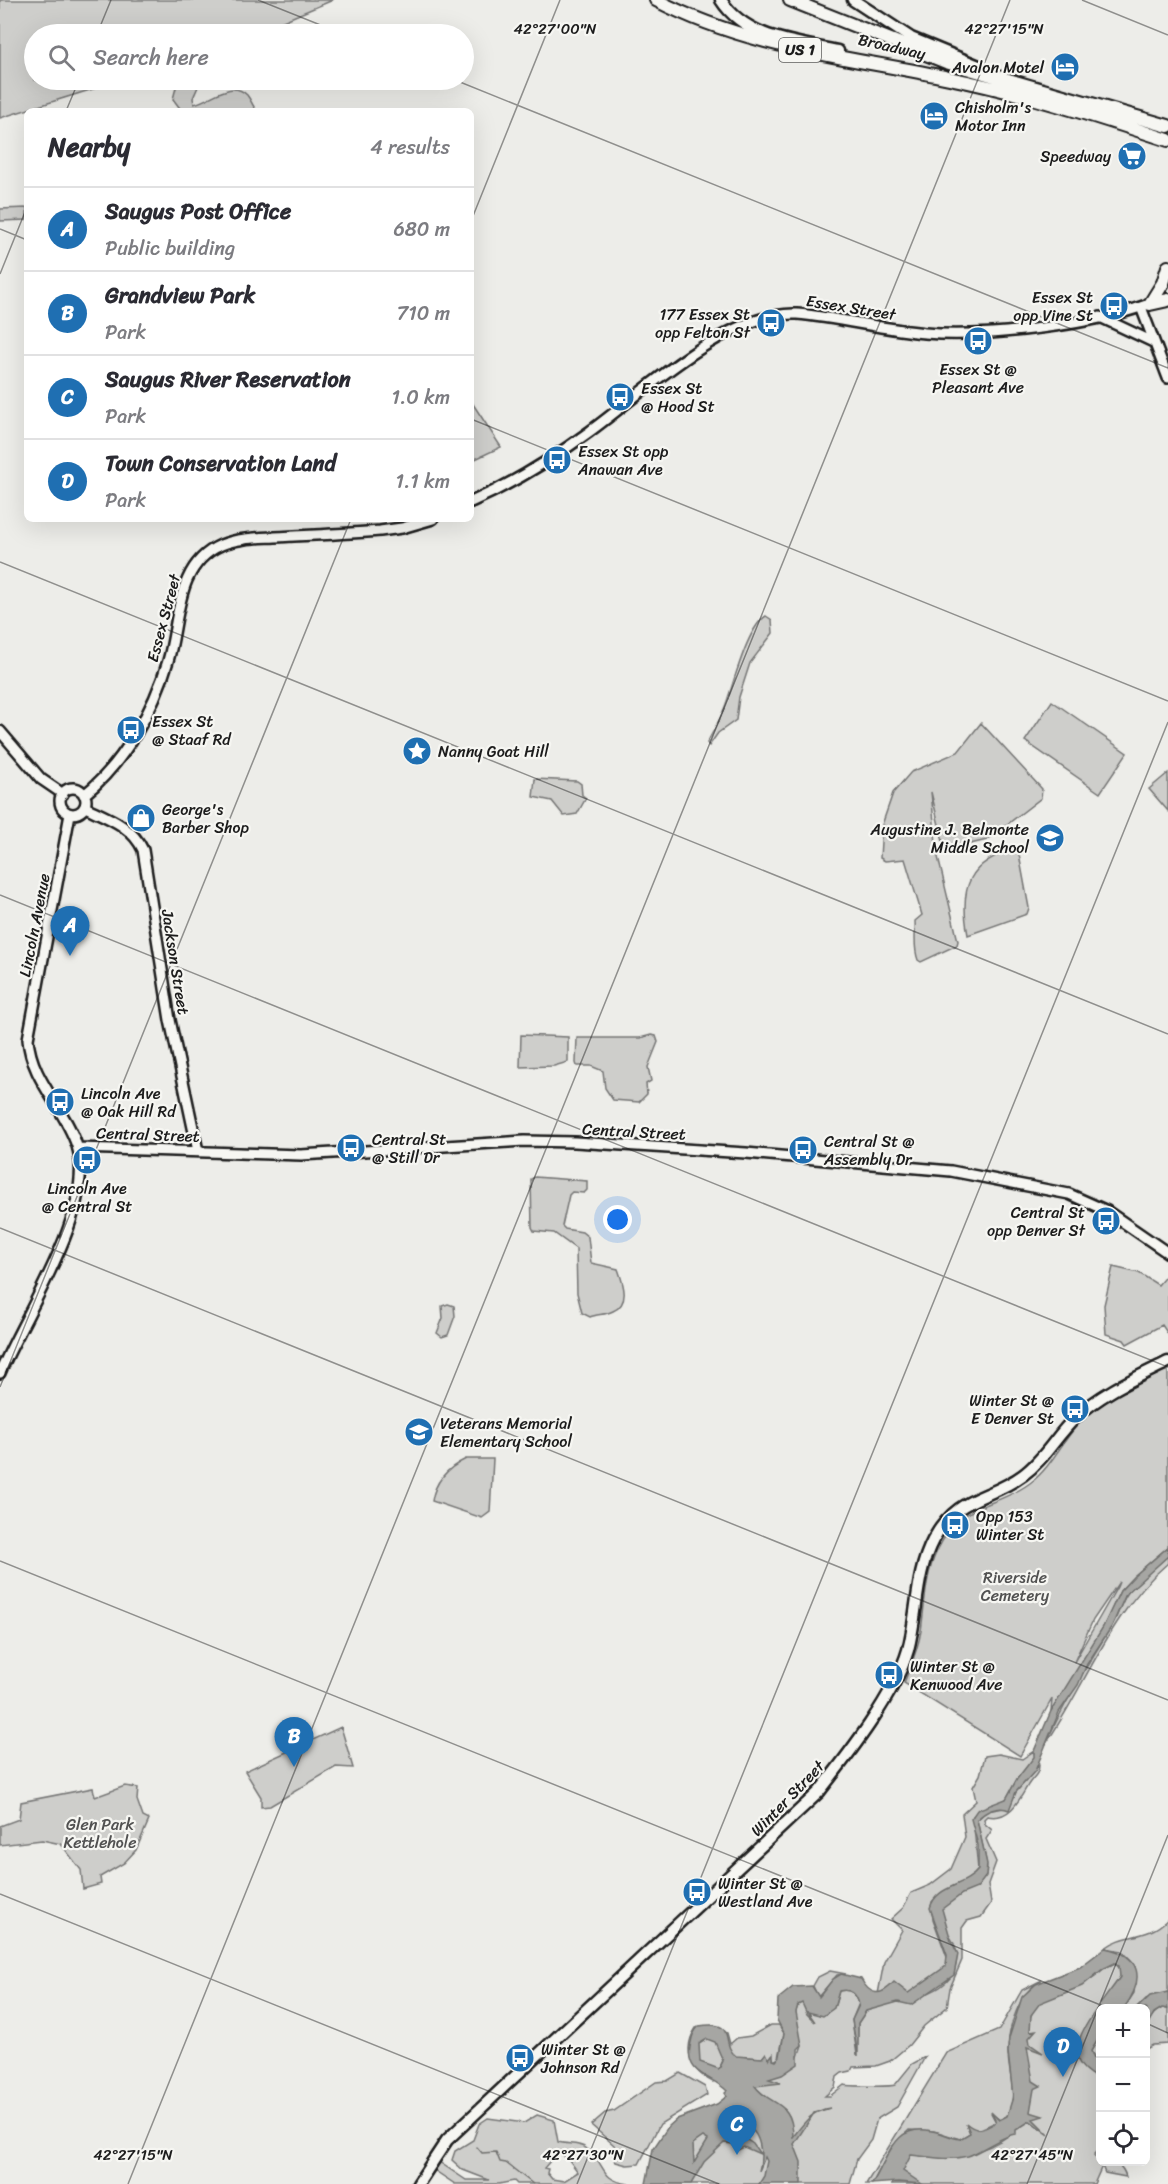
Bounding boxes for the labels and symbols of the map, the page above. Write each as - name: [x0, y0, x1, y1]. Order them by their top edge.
- text: 42°27'00"N: [514, 16, 597, 42]
- text: 42°27'15"N: [964, 16, 1044, 42]
- street label: Broadway: [855, 25, 929, 68]
- road number: US 1: [779, 38, 821, 62]
- hotel icon: Avalon Motel: [1049, 51, 1081, 83]
- place label: Avalon Motel: [951, 53, 1044, 82]
- place label: Chisholm's Motor Inn: [955, 93, 1032, 140]
- hotel icon: Chisholm's Motor Inn: [918, 100, 950, 132]
- supermarket icon: Speedway: [1116, 140, 1148, 172]
- place label: Speedway: [1040, 142, 1112, 171]
- place label: Essex St opp Vine St: [1013, 283, 1093, 330]
- street label: Essex Street: [804, 286, 898, 329]
- bus stop icon: Essex St opp Vine St: [1098, 290, 1130, 322]
- place label: 177 Essex St opp Felton St: [655, 300, 751, 347]
- bus stop icon: 177 Essex St opp Felton St: [755, 307, 787, 339]
- bus stop icon: Essex St @ Pleasant Ave: [962, 325, 994, 357]
- place label: Essex St @ Pleasant Ave: [932, 355, 1024, 402]
- place label: Essex St @ Hood St: [641, 374, 715, 421]
- bus stop icon: Essex St @ Hood St: [604, 381, 636, 413]
- place label: Essex St opp Anawan Ave: [577, 437, 669, 484]
- bus stop icon: Essex St opp Anawan Ave: [541, 444, 573, 476]
- street label: Essex Street: [138, 570, 189, 665]
- place label: Essex St @ Staaf Rd: [152, 707, 232, 754]
- bus stop icon: Essex St @ Staaf Rd: [115, 714, 147, 746]
- place icon: Nanny Goat Hill: [401, 735, 433, 767]
- place label: Nanny Goat Hill: [438, 737, 549, 766]
- place label: George's Barber Shop: [162, 795, 250, 842]
- shop icon: George's Barber Shop: [125, 802, 157, 834]
- place label: Augustine J. Belmonte Middle School: [869, 815, 1029, 862]
- school or university icon: Augustine J. Belmonte Middle School: [1034, 822, 1066, 854]
- street label: Lincoln Avenue: [10, 871, 59, 979]
- pin: A: [50, 906, 90, 956]
- street label: Jackson Street: [153, 906, 198, 1017]
- place label: Lincoln Ave @ Oak Hill Rd: [81, 1079, 177, 1126]
- bus stop icon: Lincoln Ave @ Oak Hill Rd: [44, 1086, 76, 1118]
- street label: Central Street: [581, 1114, 686, 1149]
- street label: Central Street: [96, 1118, 200, 1151]
- place label: Central St @ Still Dr: [372, 1125, 446, 1172]
- place label: Central St @ Assembly Dr: [823, 1127, 915, 1174]
- bus stop icon: Central St @ Still Dr: [335, 1132, 367, 1164]
- bus stop icon: Central St @ Assembly Dr: [787, 1134, 819, 1166]
- bus stop icon: Lincoln Ave @ Central St: [71, 1144, 103, 1176]
- place label: Lincoln Ave @ Central St: [42, 1174, 132, 1221]
- place label: Central St opp Denver St: [987, 1198, 1086, 1245]
- your location: [603, 1205, 632, 1234]
- bus stop icon: Central St opp Denver St: [1090, 1205, 1122, 1237]
- place label: Winter St @ E Denver St: [969, 1386, 1054, 1433]
- bus stop icon: Winter St @ E Denver St: [1059, 1393, 1091, 1425]
- place label: Veterans Memorial Elementary School: [440, 1409, 572, 1456]
- school or university icon: Veterans Memorial Elementary School: [403, 1416, 435, 1448]
- place label: Opp 153 Winter St: [976, 1502, 1044, 1549]
- bus stop icon: Opp 153 Winter St: [939, 1509, 971, 1541]
- park label: Riverside Cemetery: [981, 1563, 1050, 1610]
- place label: Winter St @ Kenwood Ave: [910, 1652, 1002, 1699]
- bus stop icon: Winter St @ Kenwood Ave: [873, 1659, 905, 1691]
- pin: B: [274, 1718, 314, 1767]
- street label: Winter Street: [743, 1753, 832, 1843]
- park label: Glen Park Kettlehole: [63, 1810, 137, 1857]
- place label: Winter St @ Westland Ave: [718, 1869, 813, 1916]
- bus stop icon: Winter St @ Westland Ave: [681, 1876, 713, 1908]
- pin: D: [1044, 2028, 1082, 2077]
- place label: Winter St @ Johnson Rd: [540, 2035, 626, 2082]
- bus stop icon: Winter St @ Johnson Rd: [504, 2042, 536, 2074]
- pin: C: [718, 2106, 756, 2155]
- text: 42°27'15"N: [93, 2142, 173, 2168]
- text: 42°27'30"N: [542, 2142, 624, 2168]
- text: 42°27'45"N: [991, 2142, 1074, 2168]

